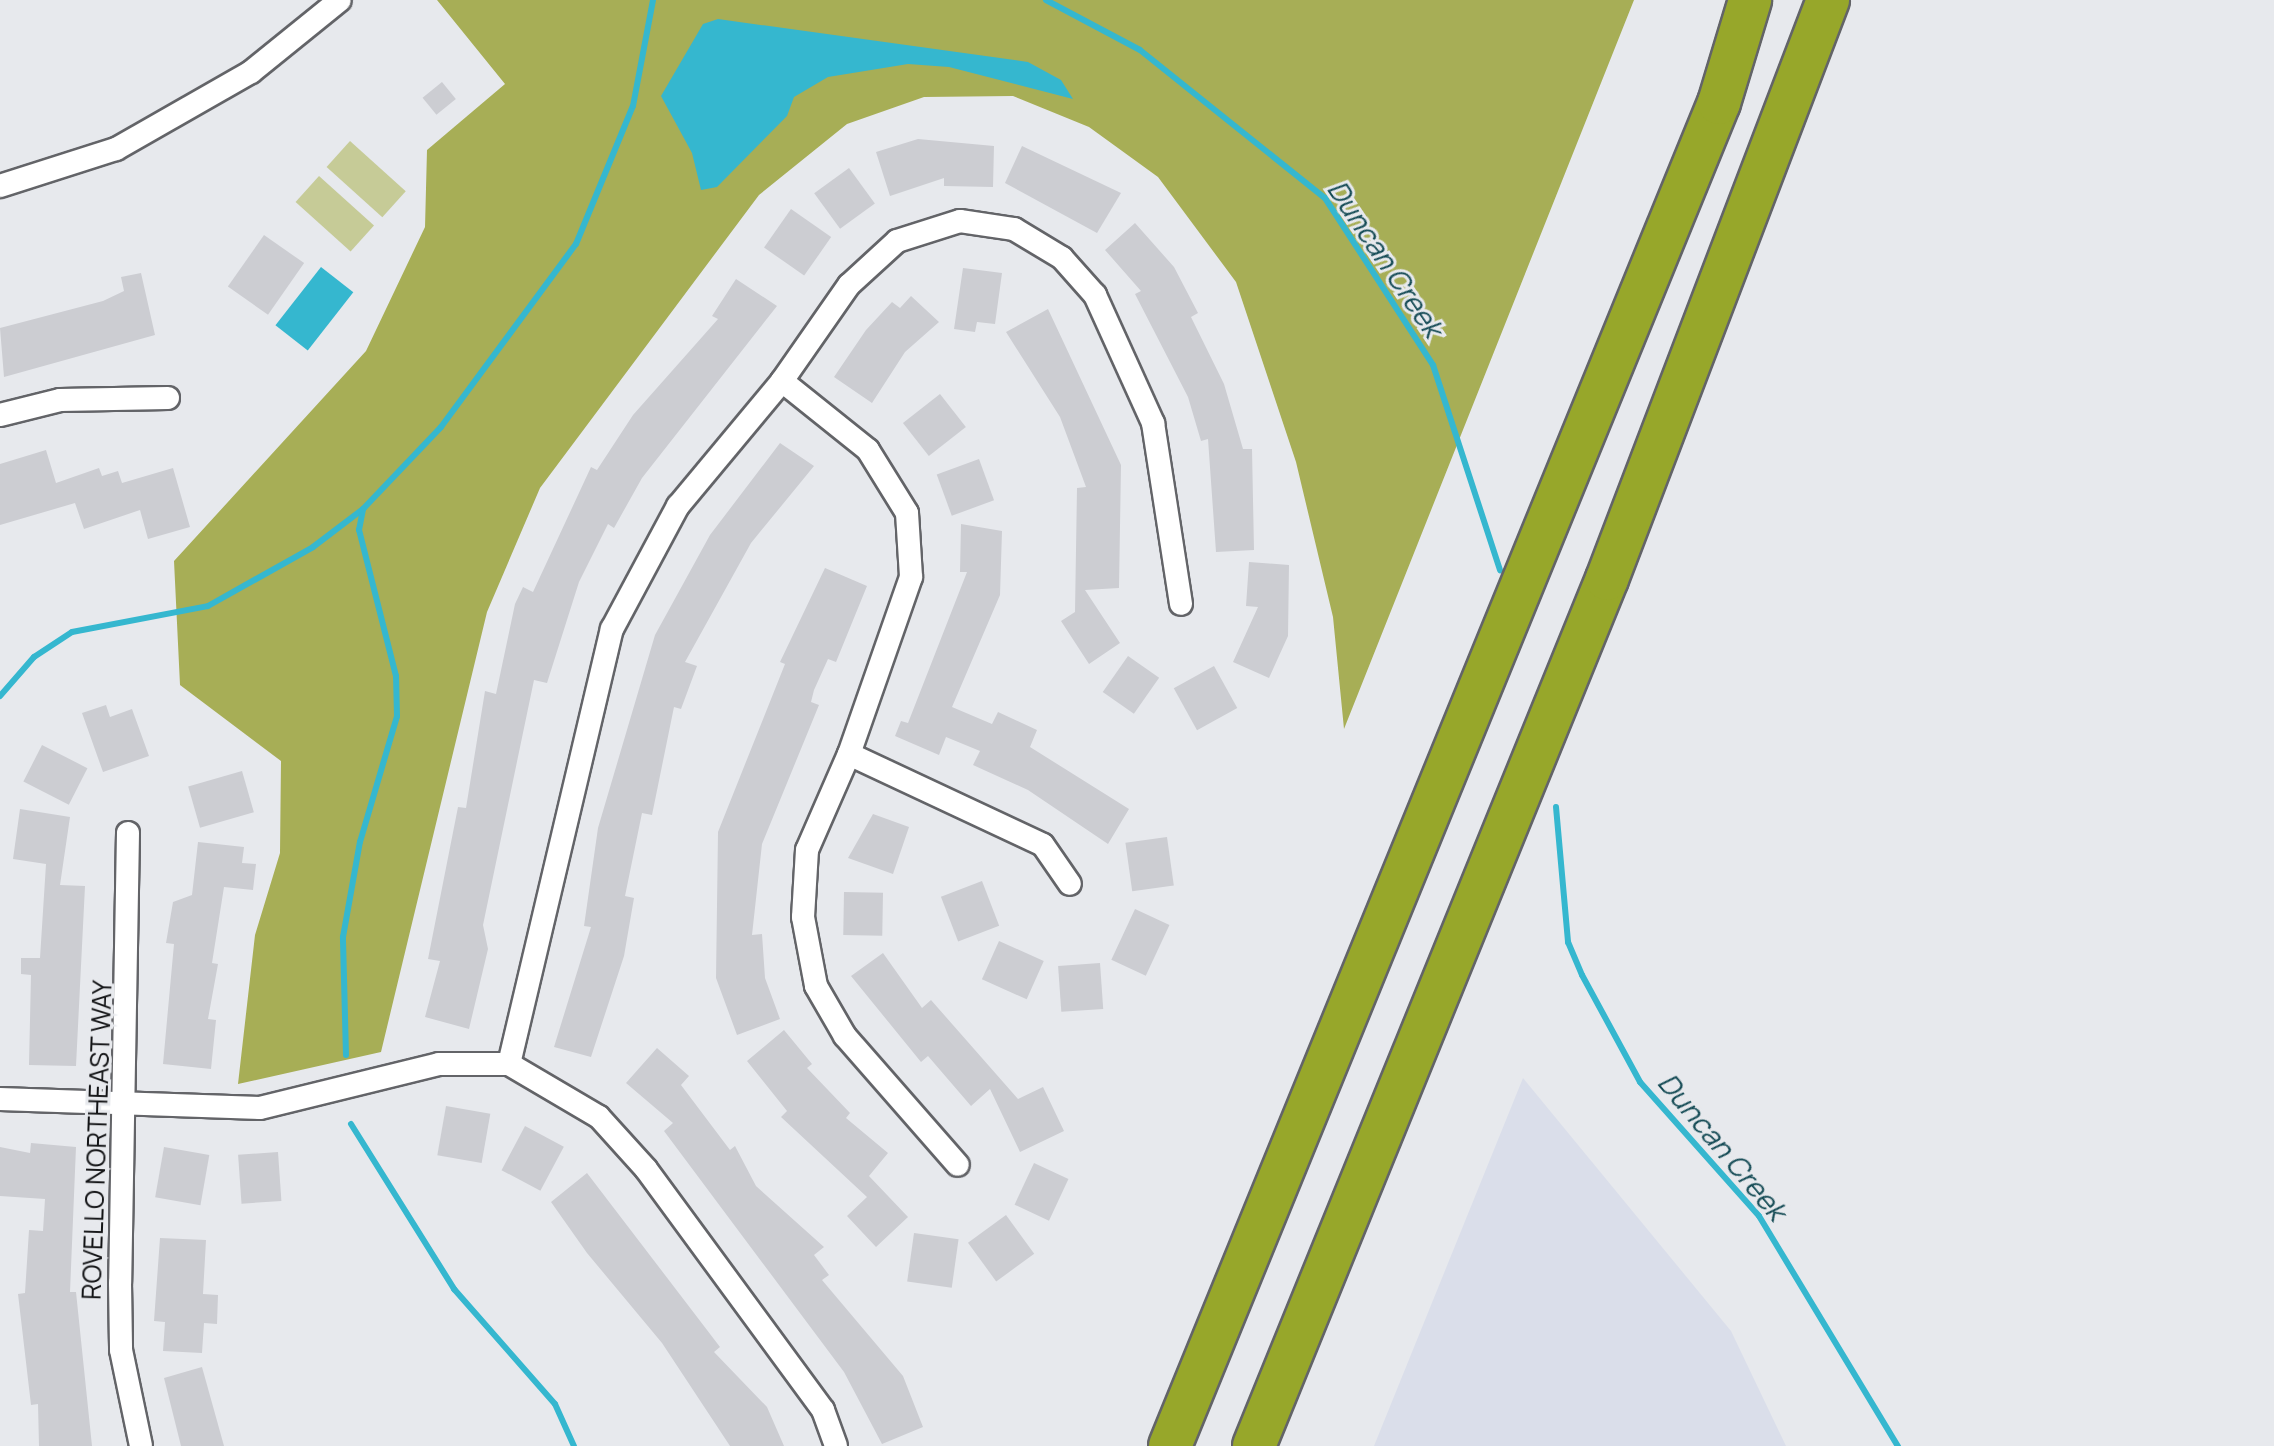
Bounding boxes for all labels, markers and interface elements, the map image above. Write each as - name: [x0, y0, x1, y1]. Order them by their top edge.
- water label: Duncan Creek: [1321, 173, 1451, 343]
- street label: ROVELLO NORTHEAST WAY: [76, 979, 118, 1301]
- water label: Duncan Creek: [1652, 1066, 1794, 1226]

